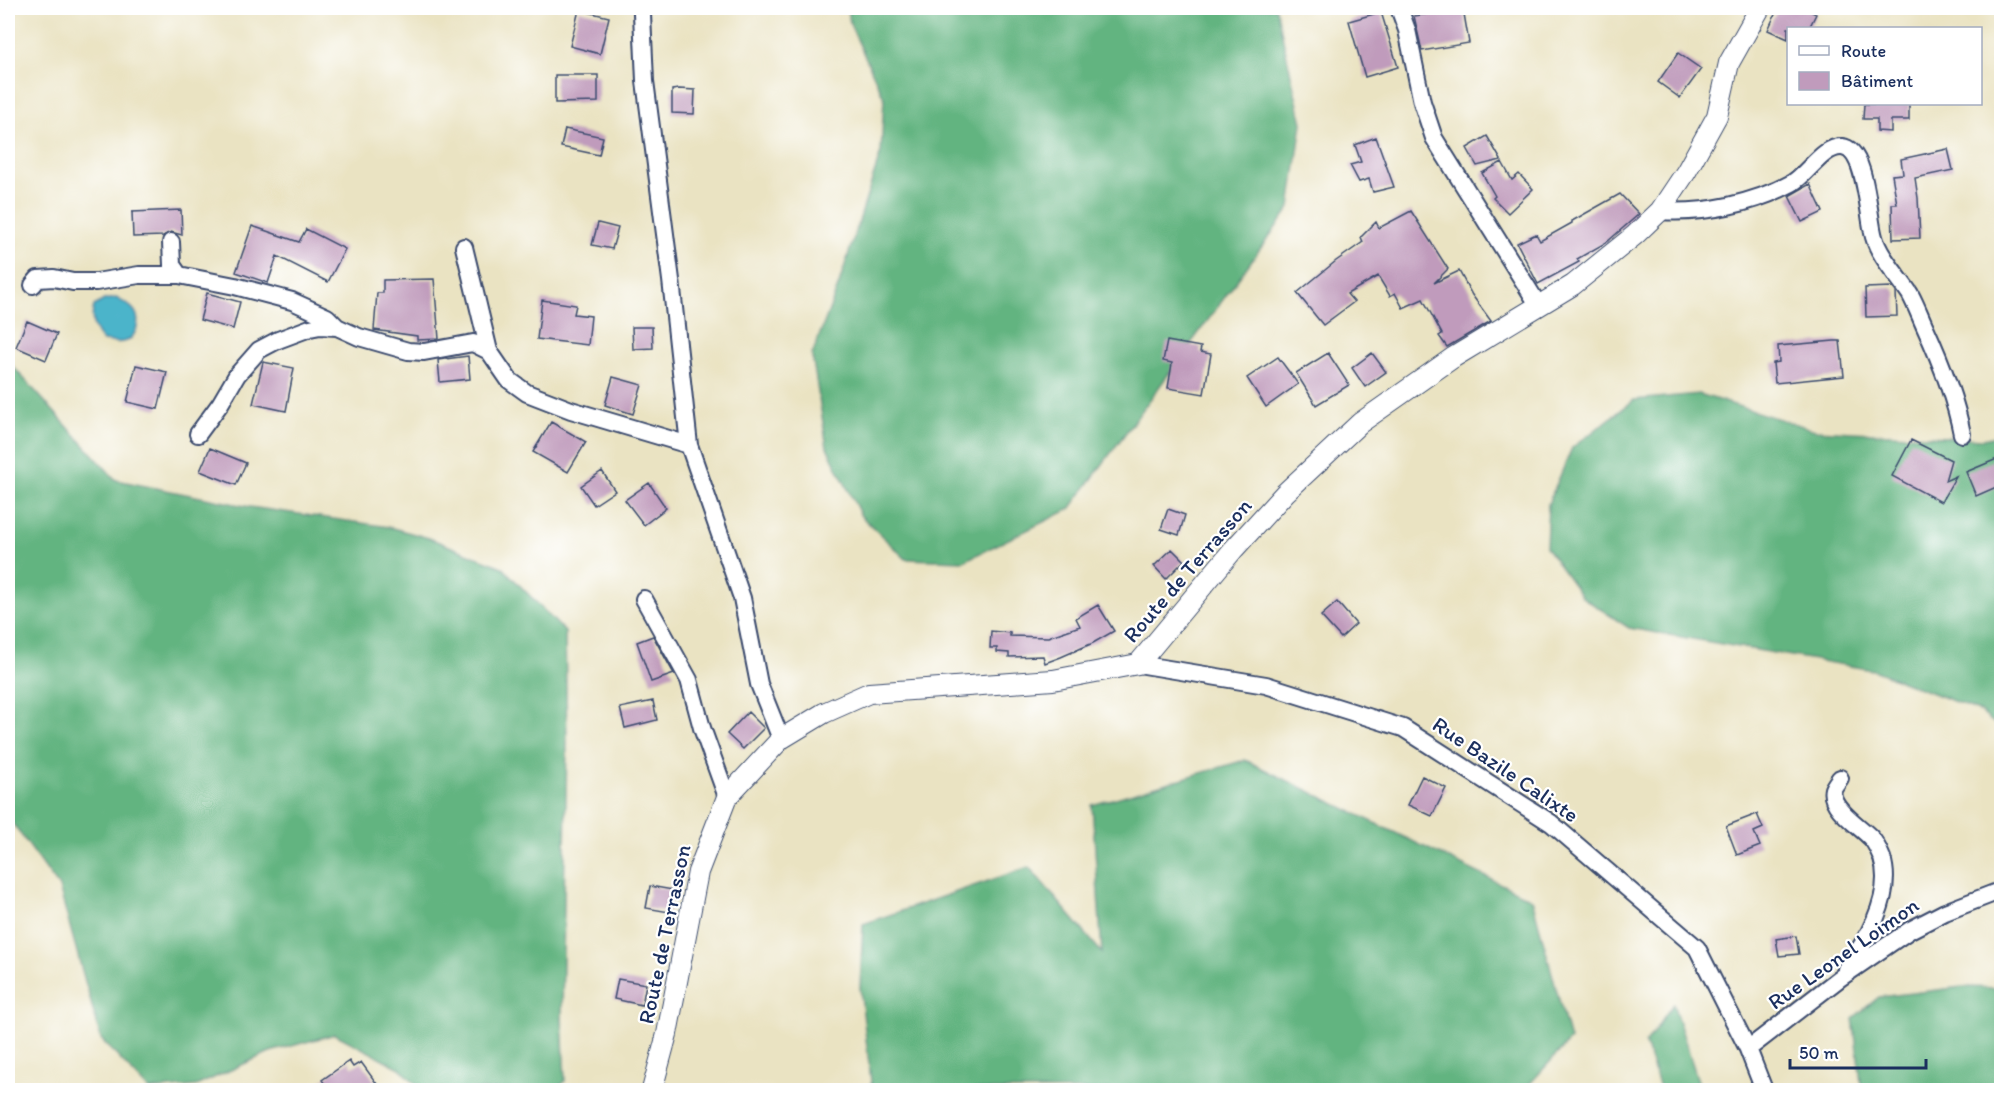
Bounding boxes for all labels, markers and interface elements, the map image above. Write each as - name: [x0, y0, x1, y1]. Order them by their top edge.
- legend: [1787, 27, 1982, 105]
- text: Route: [1841, 40, 1886, 62]
- text: Bâtiment: [1841, 70, 1914, 92]
- street label: Route de Terrasson: [1117, 492, 1258, 648]
- street label: Rue Bazile Calixte: [1427, 711, 1584, 828]
- street label: Route de Terrasson: [632, 841, 697, 1026]
- street label: Rue Leonel Loimon: [1763, 891, 1924, 1015]
- scale bar: [1790, 1032, 1926, 1070]
- text: 50 m: [1799, 1042, 1839, 1064]

